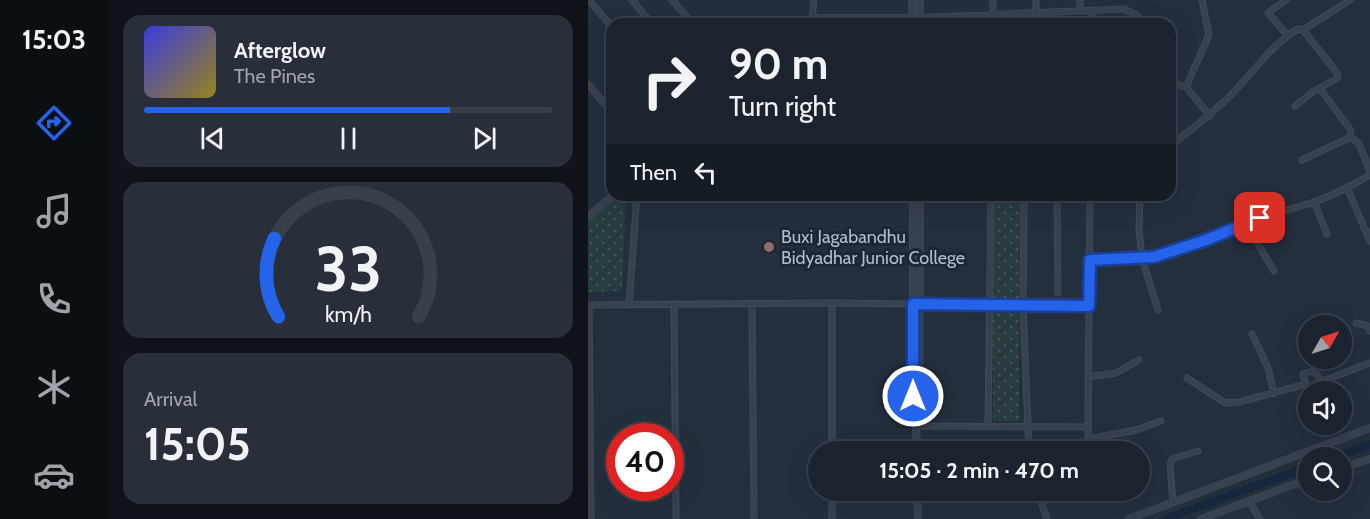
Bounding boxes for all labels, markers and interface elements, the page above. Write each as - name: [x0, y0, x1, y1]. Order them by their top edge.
- text: 15:03: [22, 23, 86, 56]
- text: Afterglow: [234, 37, 326, 64]
- text: 90 m: [729, 38, 828, 90]
- icon: right: [630, 42, 708, 120]
- text: The Pines: [234, 64, 315, 88]
- text: Turn right: [729, 90, 836, 123]
- icon: directions: [33, 102, 75, 144]
- icon: previous: [196, 122, 229, 155]
- icon: pause: [332, 122, 365, 155]
- icon: next: [468, 122, 501, 155]
- icon: left: [689, 156, 722, 189]
- text: Then: [630, 159, 677, 186]
- icon: music: [33, 190, 75, 232]
- pin: [1234, 192, 1285, 243]
- icon: arrive: [1243, 201, 1276, 234]
- place label: Buxi Jagabandhu Bidyadhar Junior College: [781, 226, 965, 269]
- text: 33: [314, 231, 382, 307]
- marker: Buxi Jagabandhu Bidyadhar Junior College: [762, 240, 776, 254]
- icon: phone: [33, 278, 75, 320]
- text: km/h: [325, 301, 371, 327]
- north arrow: [1298, 315, 1352, 369]
- map controls: [1298, 315, 1352, 501]
- position arrow: [881, 364, 945, 428]
- icon: climate: [33, 366, 75, 408]
- button: sound: [1298, 381, 1352, 435]
- text: Arrival: [144, 387, 197, 411]
- text: 15:05: [144, 417, 251, 471]
- speed limit sign: 40: [606, 423, 684, 501]
- button: search: [1298, 447, 1352, 501]
- icon: car: [33, 454, 75, 496]
- text: 15:05 · 2 min · 470 m: [879, 457, 1079, 484]

